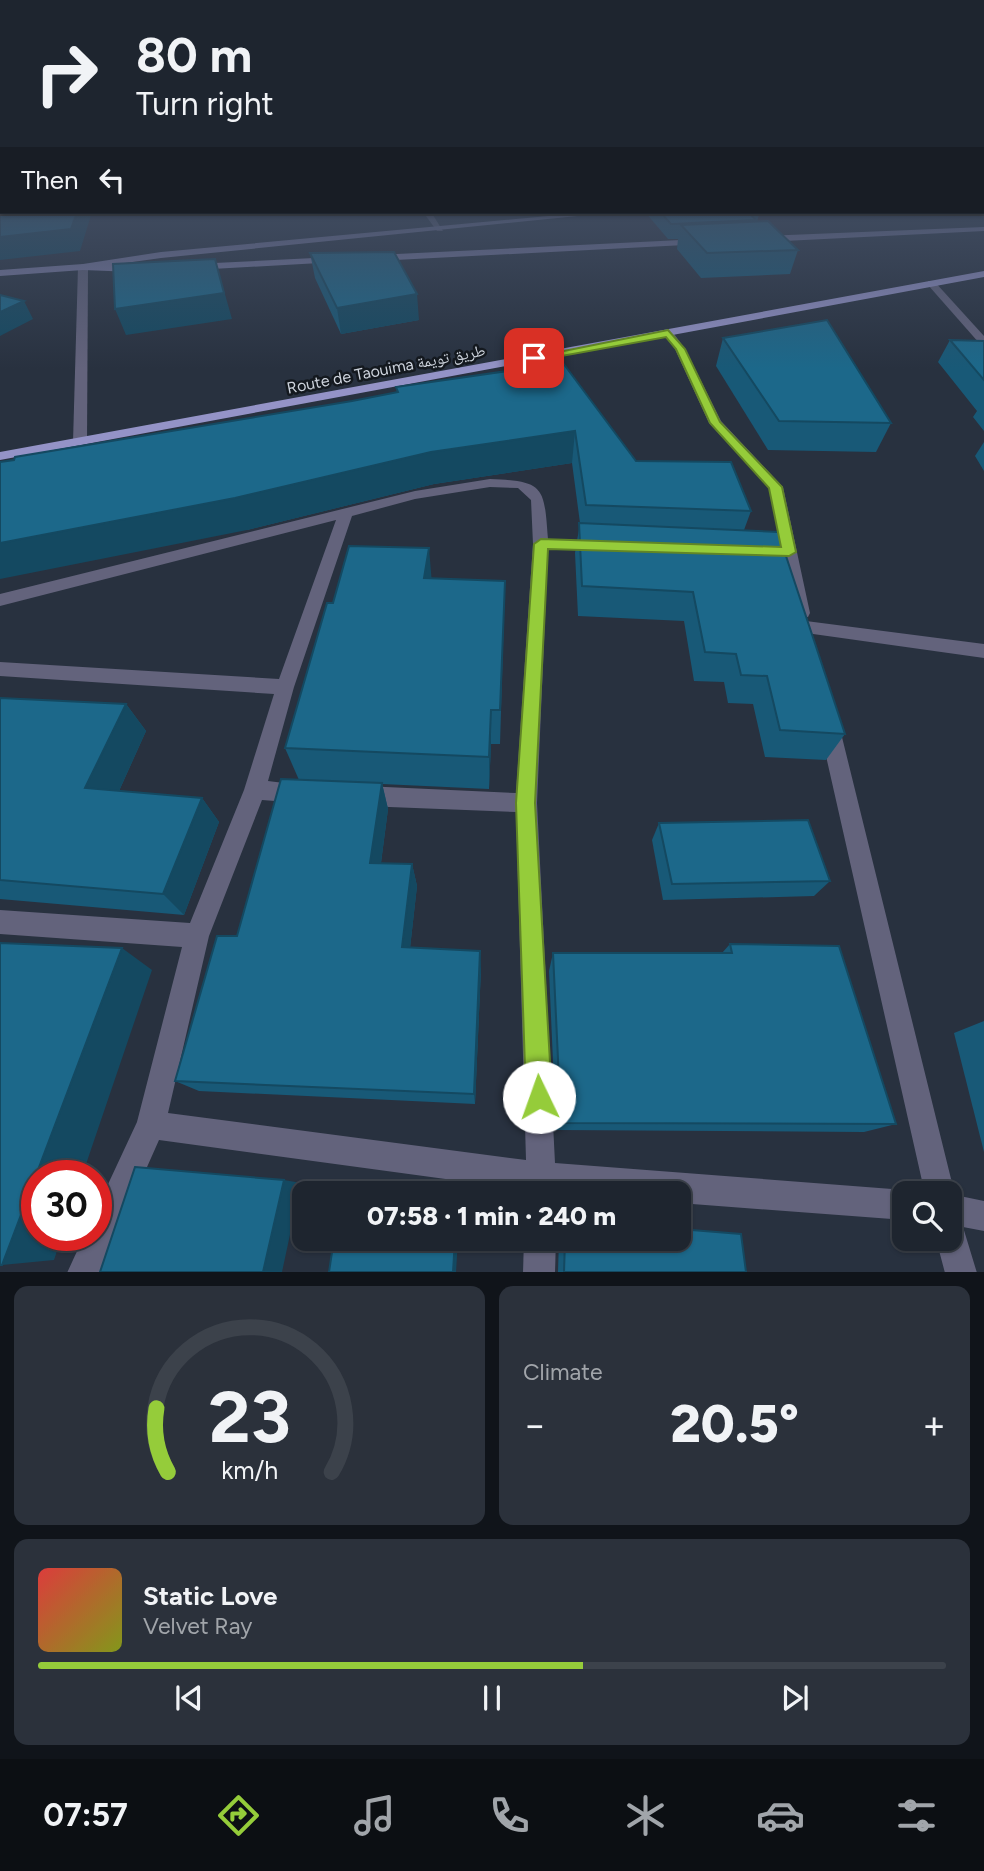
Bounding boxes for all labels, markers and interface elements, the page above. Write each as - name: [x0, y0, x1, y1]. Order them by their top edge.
- text: 80 m: [136, 25, 252, 84]
- icon: right: [21, 28, 112, 119]
- text: Turn right: [136, 85, 274, 123]
- icon: left: [93, 161, 131, 199]
- text: Then: [21, 164, 79, 196]
- pin: [504, 328, 564, 388]
- icon: arrive: [515, 339, 553, 377]
- street label: Route de Taouima طريق تويمة: [285, 340, 487, 399]
- position arrow: [502, 1060, 576, 1134]
- speed limit sign: 30: [21, 1160, 112, 1251]
- map controls: [892, 1181, 962, 1251]
- button: search: [892, 1181, 962, 1251]
- text: 07:58 · 1 min · 240 m: [367, 1200, 616, 1232]
- text: Climate: [523, 1358, 602, 1386]
- text: 23: [208, 1373, 291, 1460]
- text: 20.5°: [670, 1393, 799, 1455]
- text: −: [523, 1402, 547, 1448]
- text: +: [922, 1402, 946, 1448]
- text: km/h: [221, 1454, 278, 1484]
- text: Static Love: [143, 1580, 277, 1612]
- text: Velvet Ray: [143, 1612, 252, 1640]
- icon: previous: [170, 1679, 208, 1717]
- icon: pause: [473, 1679, 511, 1717]
- icon: next: [776, 1679, 814, 1717]
- icon: directions: [214, 1791, 263, 1840]
- icon: music: [350, 1791, 399, 1840]
- icon: phone: [485, 1791, 534, 1840]
- icon: climate: [621, 1791, 670, 1840]
- icon: car: [756, 1791, 805, 1840]
- icon: filters: [892, 1791, 941, 1840]
- text: 07:57: [43, 1796, 128, 1834]

